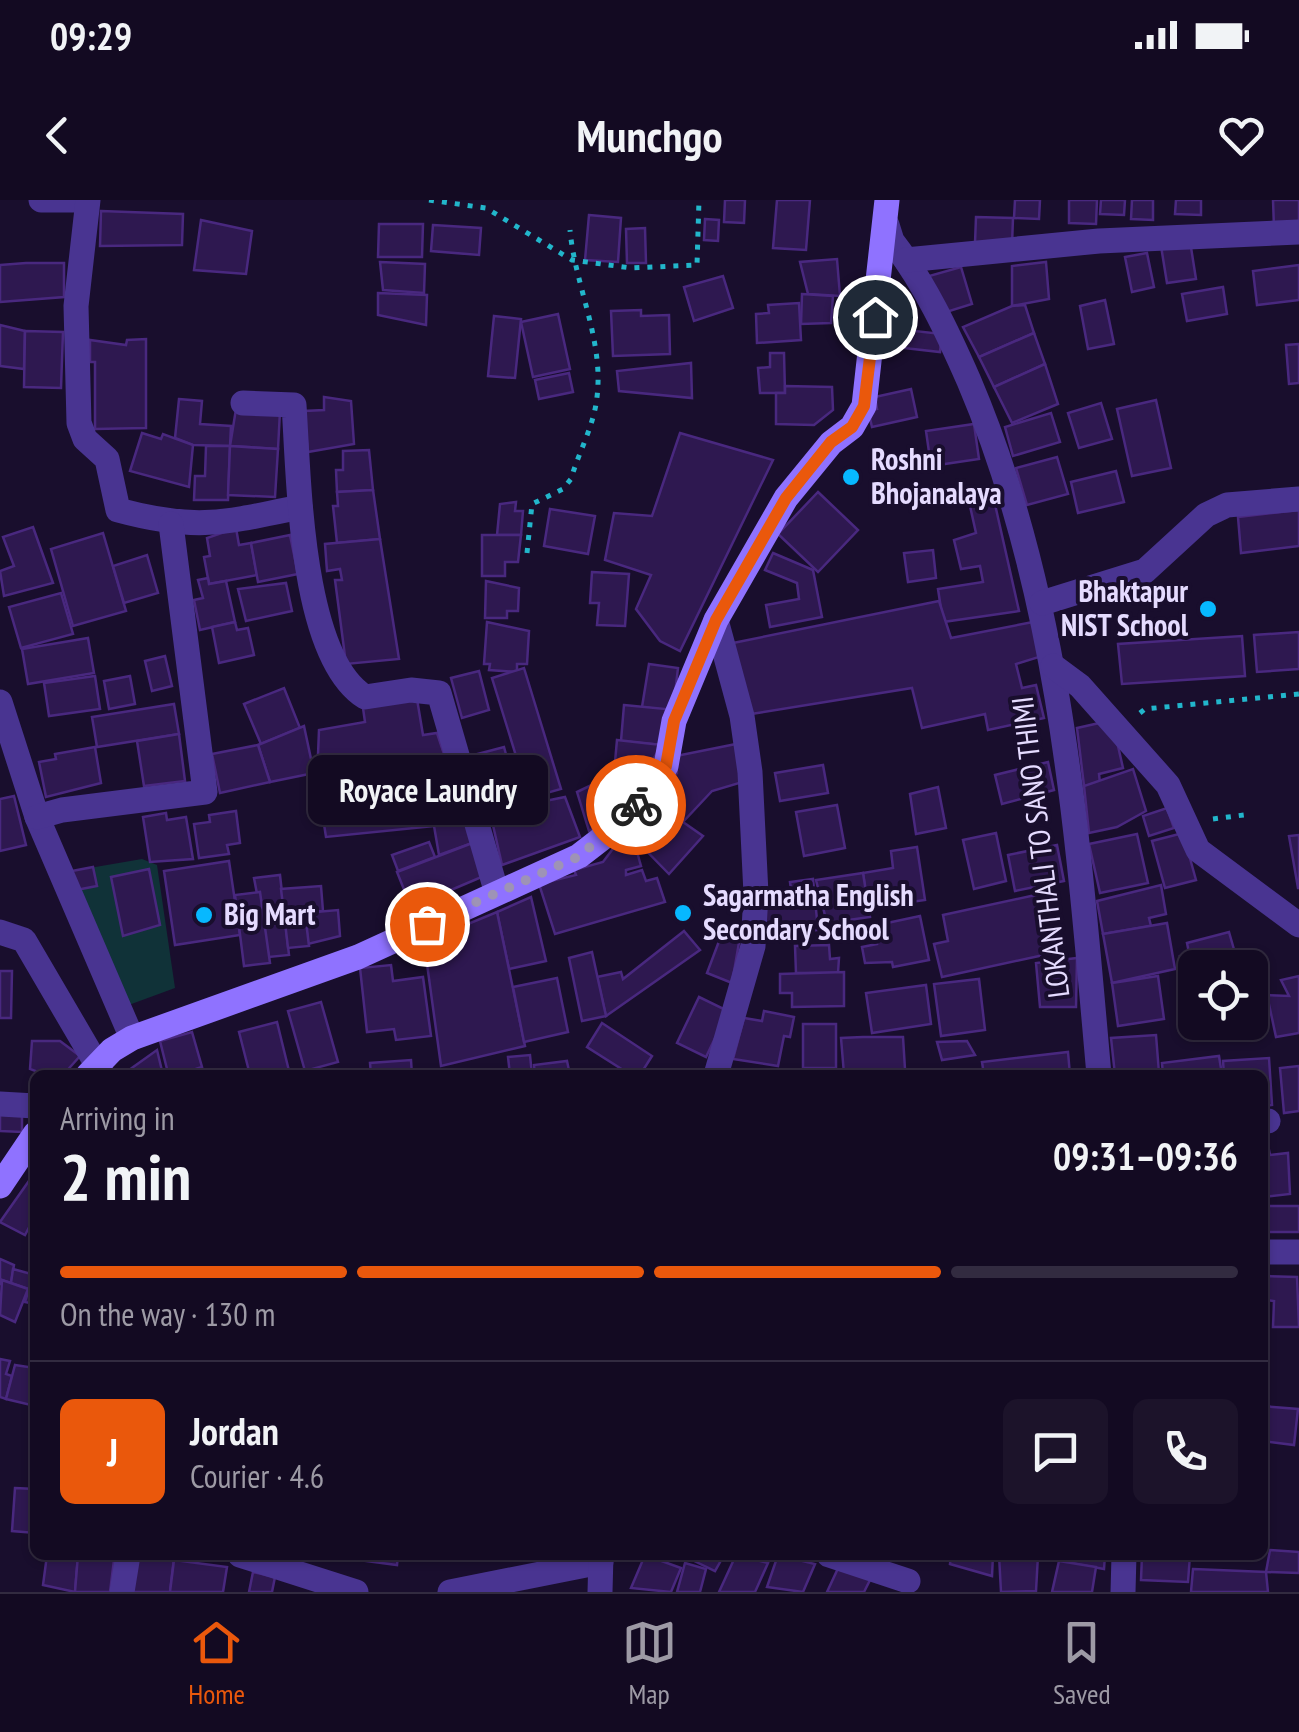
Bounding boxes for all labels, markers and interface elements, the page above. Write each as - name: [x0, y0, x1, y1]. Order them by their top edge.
- text: 09:29: [50, 11, 132, 60]
- text: Munchgo: [576, 106, 723, 164]
- icon: back: [30, 108, 85, 163]
- icon: heart: [1214, 108, 1269, 163]
- pin: [833, 275, 918, 360]
- icon: home: [848, 290, 903, 345]
- place label: Roshni Bhojanalaya: [871, 439, 1002, 512]
- marker: Roshni Bhojanalaya: [840, 466, 862, 488]
- place label: Bhaktapur NIST School: [1061, 571, 1189, 644]
- marker: Bhaktapur NIST School: [1197, 598, 1219, 620]
- street label: LOKANTHALI TO SANO THIMI: [1002, 694, 1077, 1000]
- callout: Royace Laundry: [307, 754, 547, 824]
- courier: [586, 755, 686, 855]
- text: Royace Laundry: [339, 769, 517, 811]
- icon: bike: [609, 778, 664, 833]
- place label: Sagarmatha English Secondary School: [703, 875, 914, 948]
- pin: [385, 882, 470, 967]
- place label: Big Mart: [224, 894, 316, 933]
- icon: bag: [400, 897, 455, 952]
- marker: Sagarmatha English Secondary School: [672, 902, 694, 924]
- marker: Big Mart: [193, 904, 215, 926]
- map controls: [1178, 950, 1268, 1040]
- button: locate: [1178, 950, 1268, 1040]
- text: Arriving in: [60, 1097, 175, 1139]
- text: 09:31–09:36: [1053, 1131, 1238, 1180]
- text: 2 min: [60, 1134, 191, 1218]
- text: On the way · 130 m: [60, 1293, 275, 1335]
- button: chat: [1003, 1399, 1108, 1504]
- button: phone: [1133, 1399, 1238, 1504]
- text: Jordan: [190, 1406, 279, 1455]
- text: J: [107, 1427, 118, 1476]
- text: Courier · 4.6: [190, 1455, 324, 1497]
- tab: Home: [188, 1615, 245, 1712]
- tab: Map: [622, 1615, 677, 1712]
- tab: Saved: [1053, 1615, 1111, 1712]

